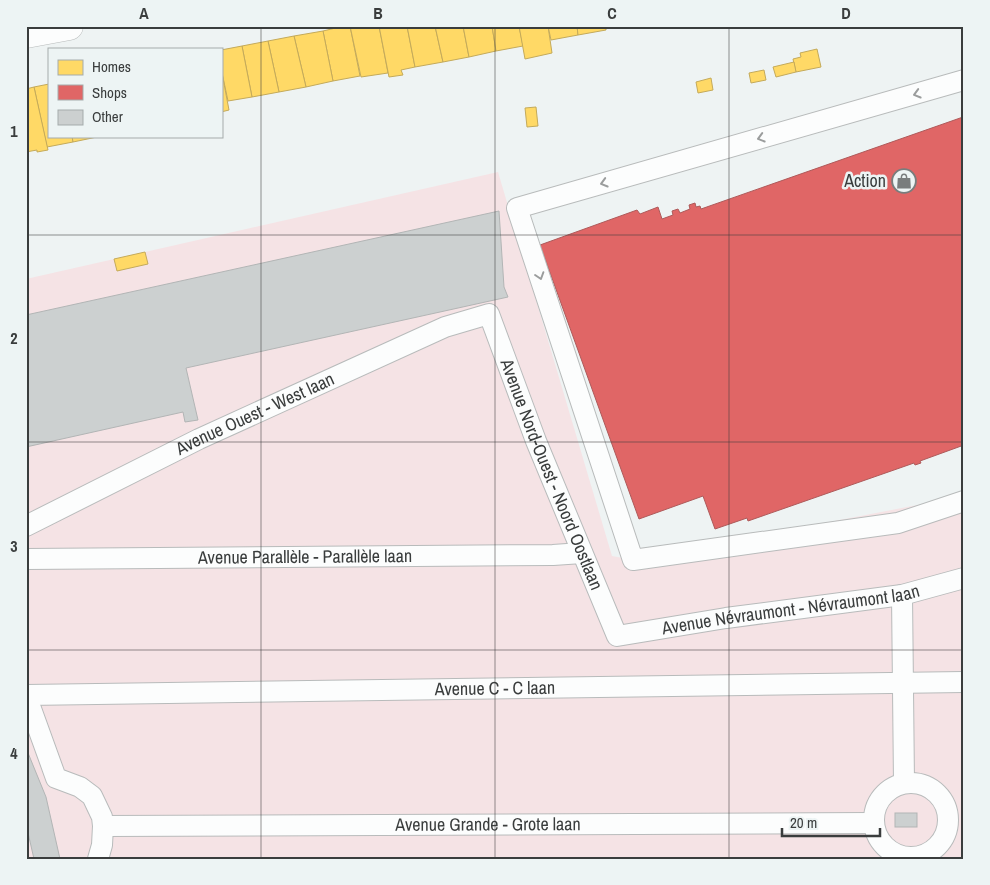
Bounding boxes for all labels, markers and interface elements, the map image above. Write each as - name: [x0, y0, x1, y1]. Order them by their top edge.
- text: A: [139, 2, 149, 24]
- text: B: [373, 2, 383, 24]
- text: C: [607, 2, 617, 24]
- text: D: [841, 2, 851, 24]
- legend: [48, 48, 222, 138]
- text: Homes: [92, 56, 131, 77]
- text: Shops: [92, 82, 127, 103]
- one-way arrow: [913, 88, 921, 98]
- text: Other: [92, 106, 123, 127]
- text: 1: [10, 120, 18, 142]
- one-way arrow: [757, 133, 765, 143]
- place label: Action: [843, 168, 886, 193]
- shop icon: Action: [891, 168, 917, 194]
- one-way arrow: [600, 177, 609, 188]
- one-way arrow: [534, 272, 544, 280]
- text: 2: [10, 327, 18, 349]
- street label: Avenue Nord-Ouest - Noord Oostlaan: [494, 354, 609, 594]
- street label: Avenue Ouest - West laan: [170, 366, 338, 461]
- text: 3: [10, 535, 18, 557]
- street label: Avenue Parallèle - Parallèle laan: [197, 543, 412, 570]
- street label: Avenue Névraumont - Névraumont laan: [659, 578, 922, 641]
- street label: Avenue C - C laan: [434, 675, 555, 701]
- text: 4: [10, 742, 18, 764]
- scale bar: [782, 805, 880, 837]
- street label: Avenue Grande - Grote laan: [394, 811, 581, 837]
- text: 20 m: [790, 812, 817, 833]

